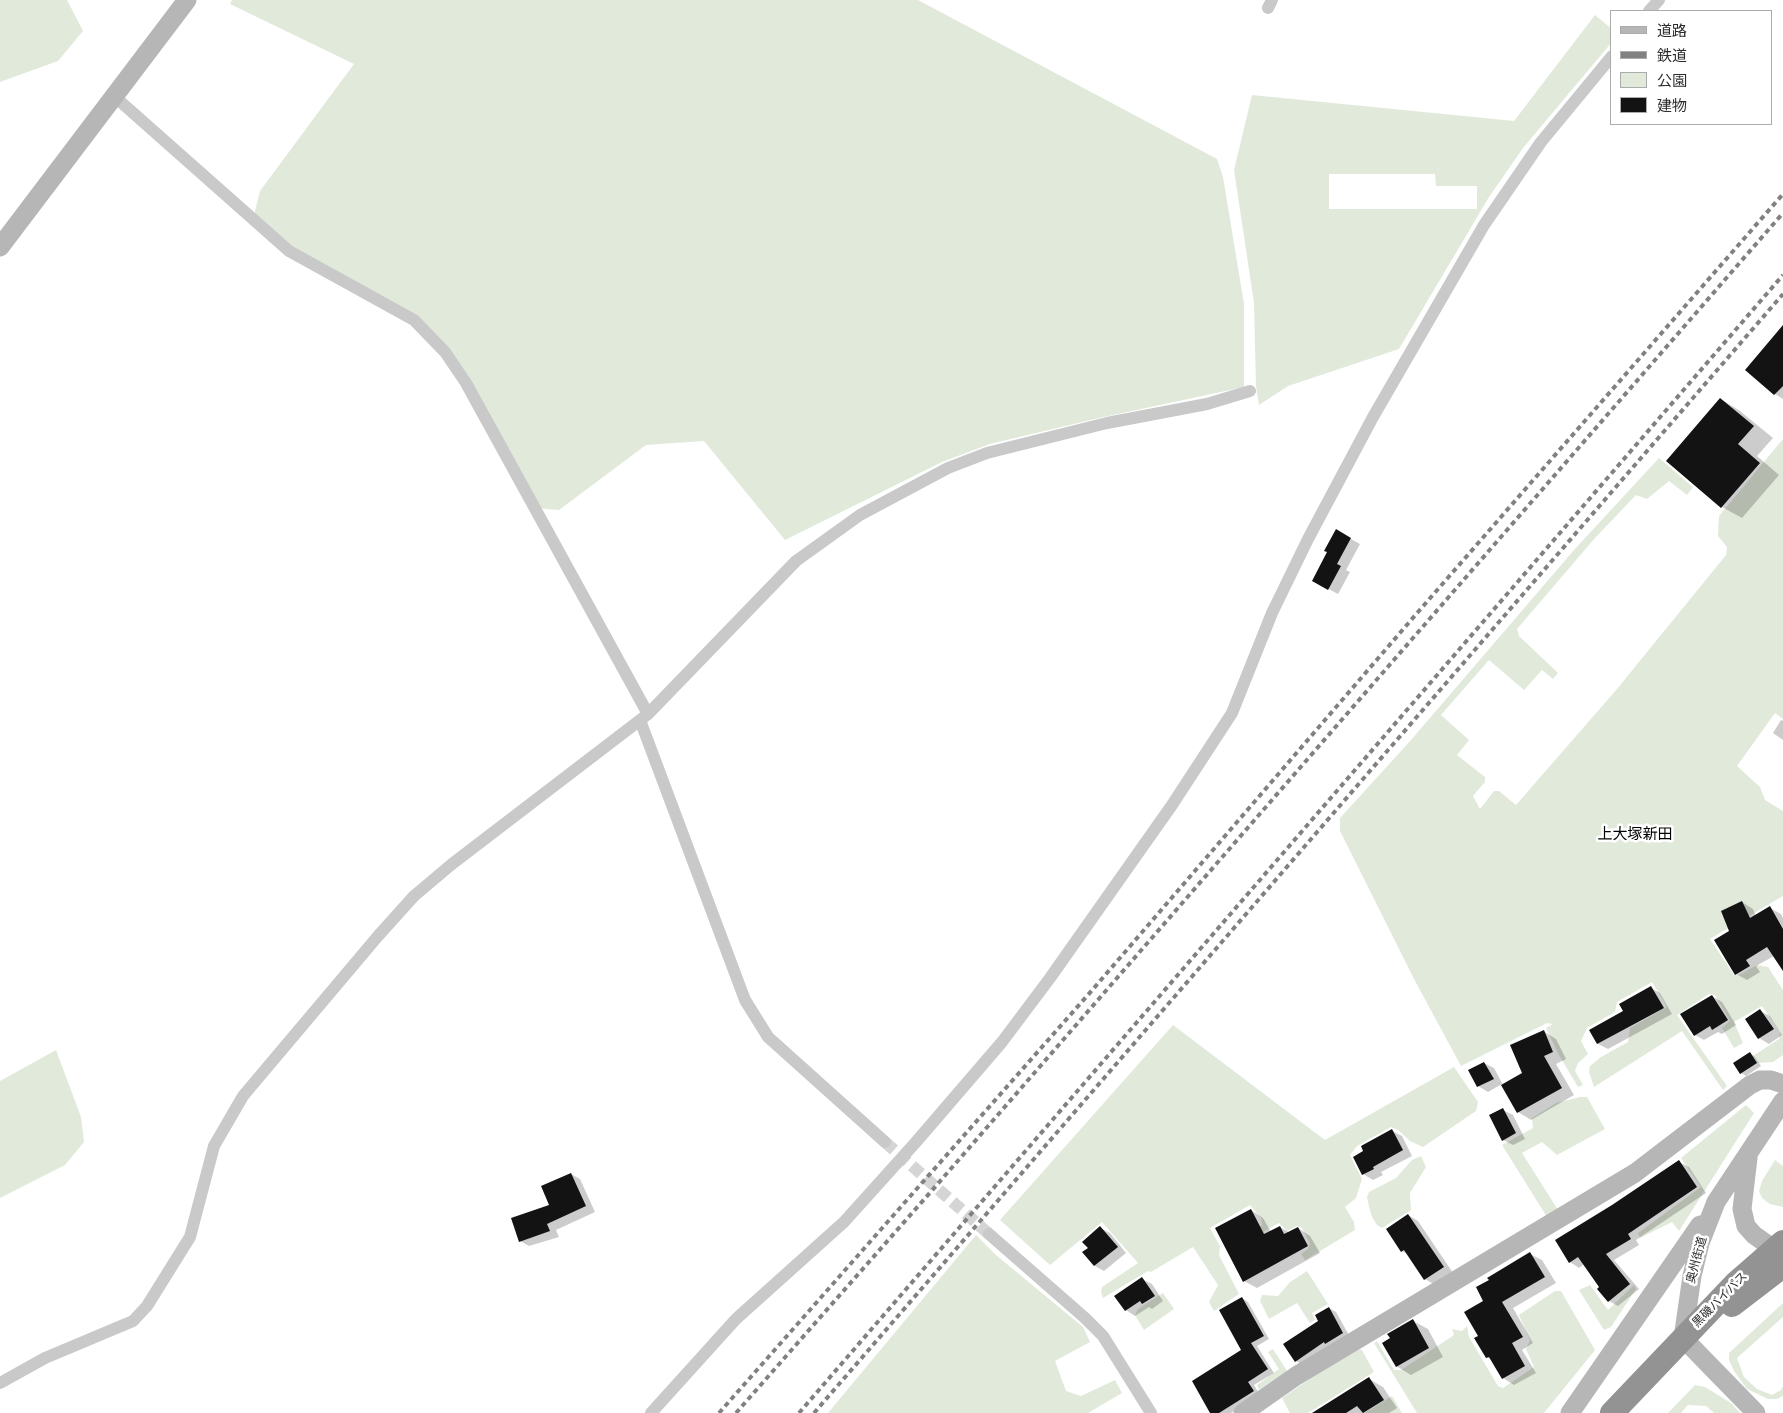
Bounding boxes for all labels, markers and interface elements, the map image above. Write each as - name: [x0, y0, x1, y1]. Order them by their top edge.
- legend: [1610, 10, 1773, 125]
- text: 道路: [1657, 22, 1687, 39]
- text: 鉄道: [1657, 47, 1687, 64]
- text: 公園: [1657, 72, 1687, 89]
- text: 建物: [1657, 97, 1687, 114]
- district label: 上大塚新田: [1598, 826, 1672, 844]
- street label: 奥州街道: [1684, 1235, 1710, 1285]
- street label: 黒磯バイパス: [1689, 1269, 1751, 1331]

